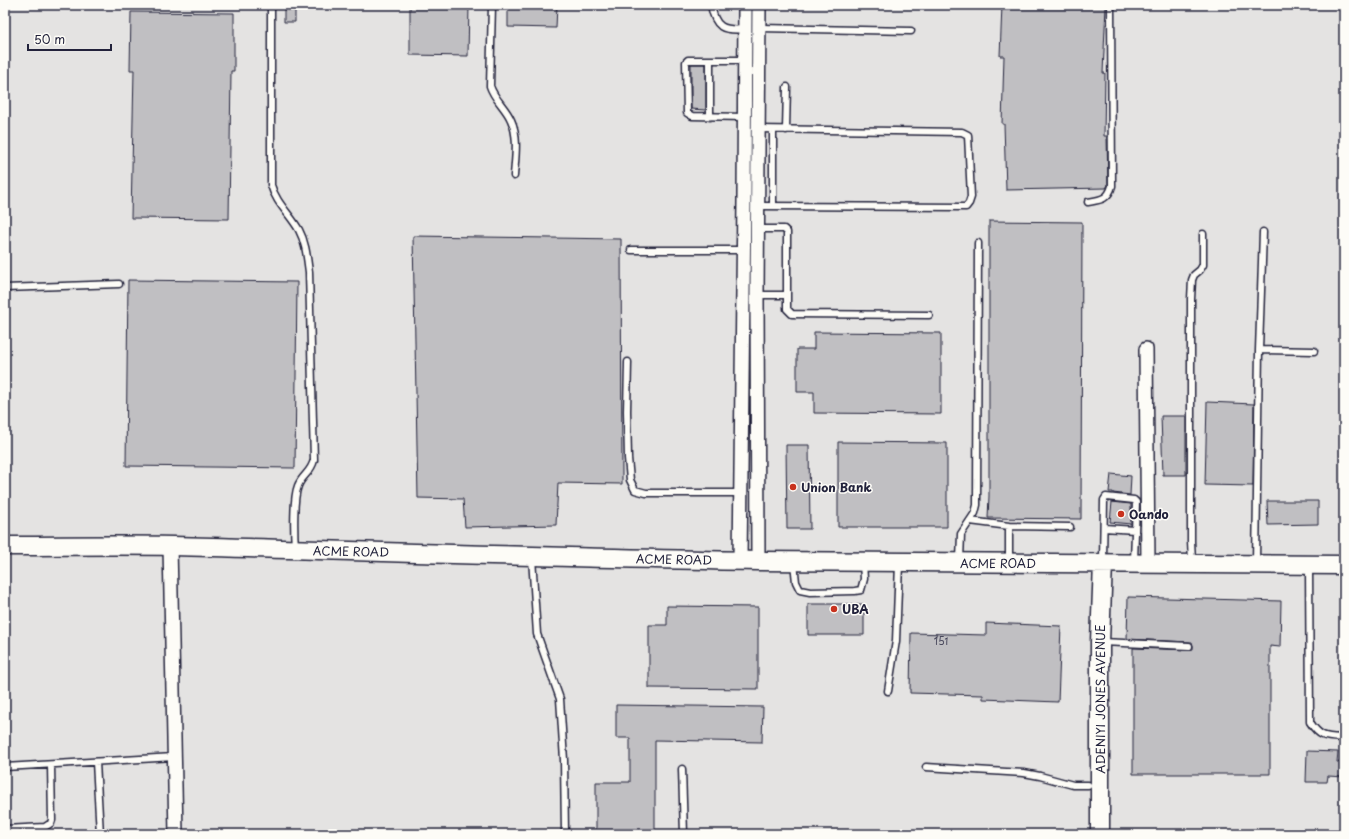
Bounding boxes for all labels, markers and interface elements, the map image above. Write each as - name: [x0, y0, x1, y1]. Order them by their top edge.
- scale bar: [28, 26, 111, 52]
- text: 50 m: [34, 30, 65, 48]
- place label: Union Bank: [801, 478, 871, 496]
- marker: Union Bank: [788, 482, 798, 492]
- place label: Oando: [1129, 505, 1169, 523]
- marker: Oando: [1116, 509, 1126, 519]
- street label: ACME ROAD: [313, 541, 389, 561]
- street label: ACME ROAD: [636, 549, 712, 569]
- street label: ACME ROAD: [960, 554, 1036, 572]
- place label: UBA: [842, 600, 869, 618]
- marker: UBA: [829, 604, 839, 614]
- street label: ADENIYI JONES AVENUE: [1091, 624, 1109, 774]
- house number: 151: [934, 633, 948, 648]

